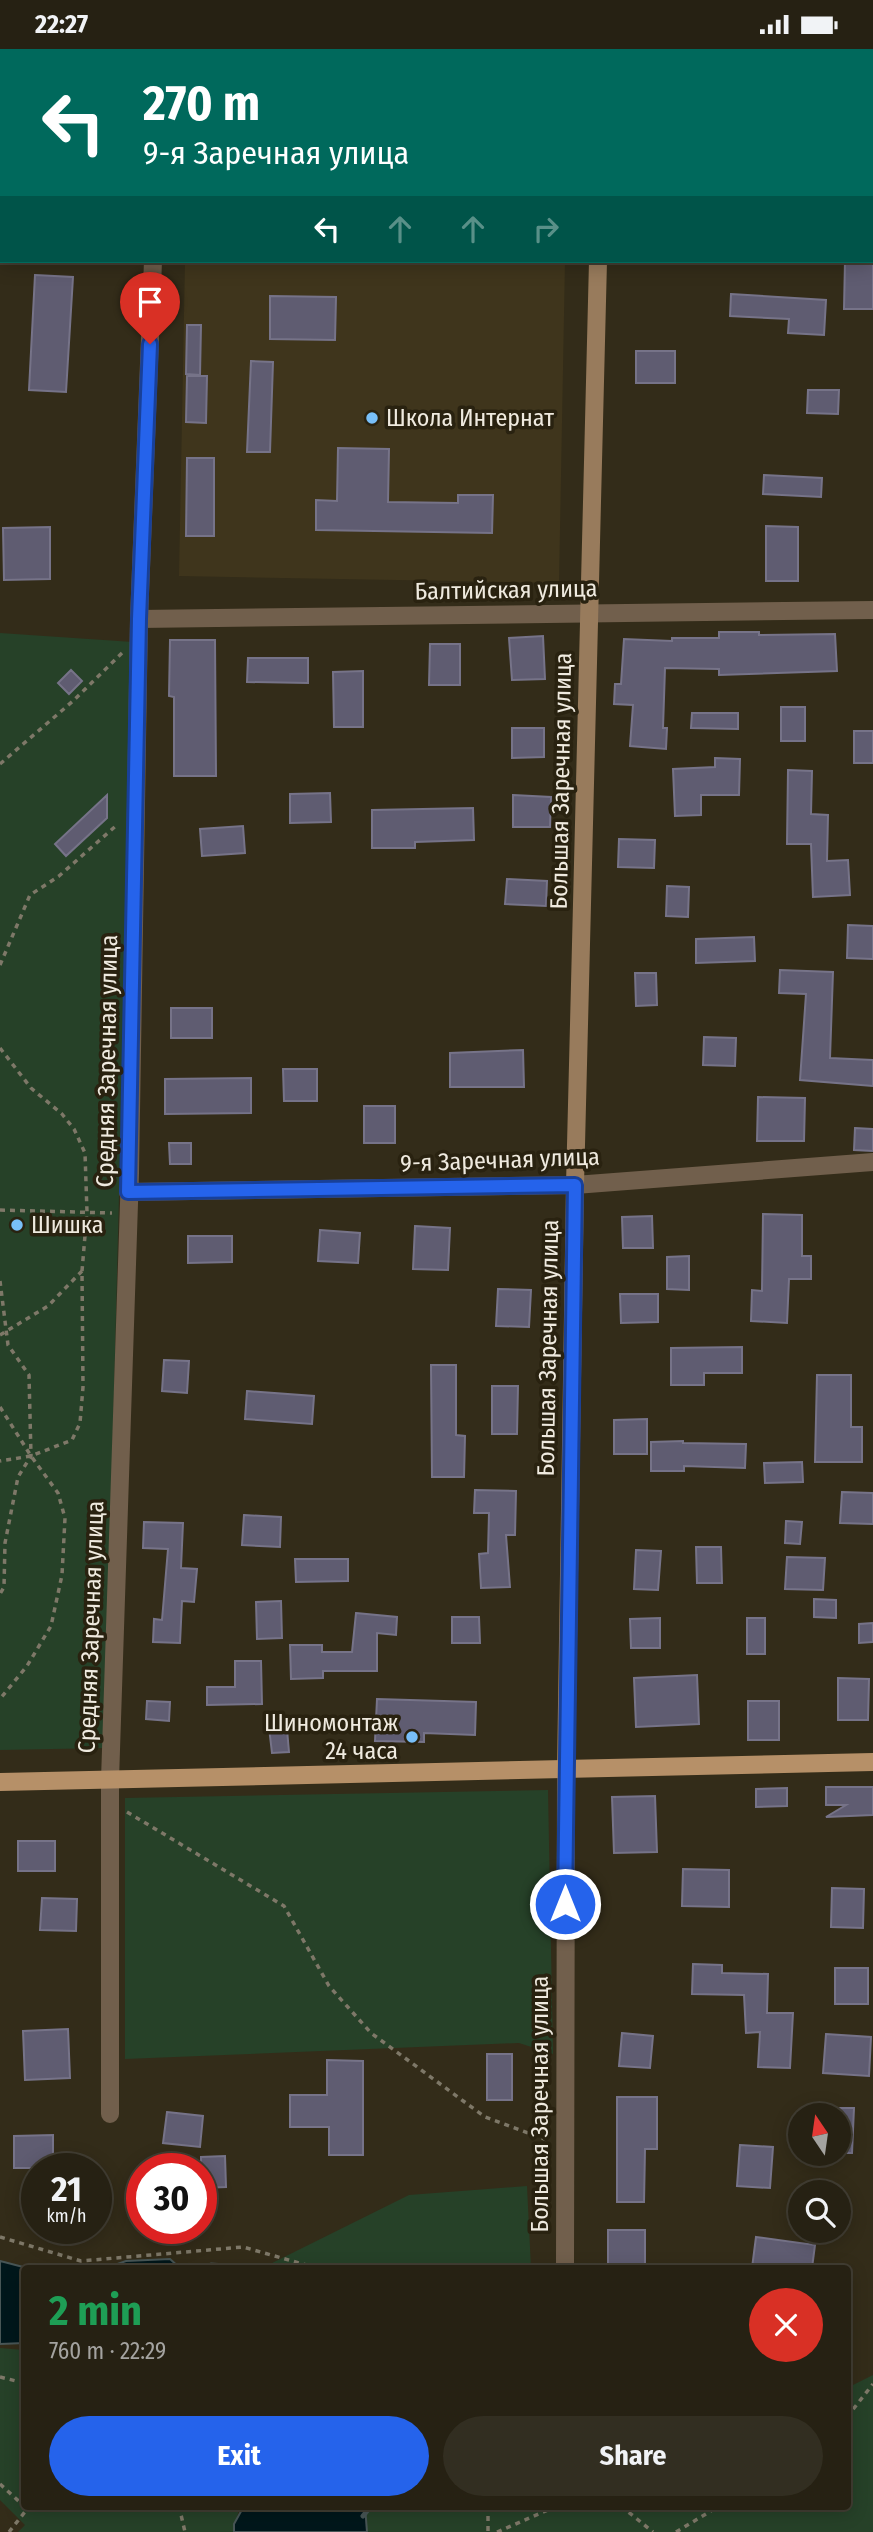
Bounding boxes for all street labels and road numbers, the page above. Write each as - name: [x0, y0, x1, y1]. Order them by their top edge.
- street label: Балтийская улица: [414, 574, 598, 606]
- street label: Большая Заречная улица: [545, 652, 577, 910]
- street label: Средняя Заречная улица: [91, 934, 123, 1188]
- street label: 9-я Заречная улица: [400, 1143, 600, 1177]
- street label: Большая Заречная улица: [532, 1219, 564, 1477]
- street label: Средняя Заречная улица: [73, 1500, 109, 1754]
- street label: Большая Заречная улица: [526, 1976, 554, 2232]

